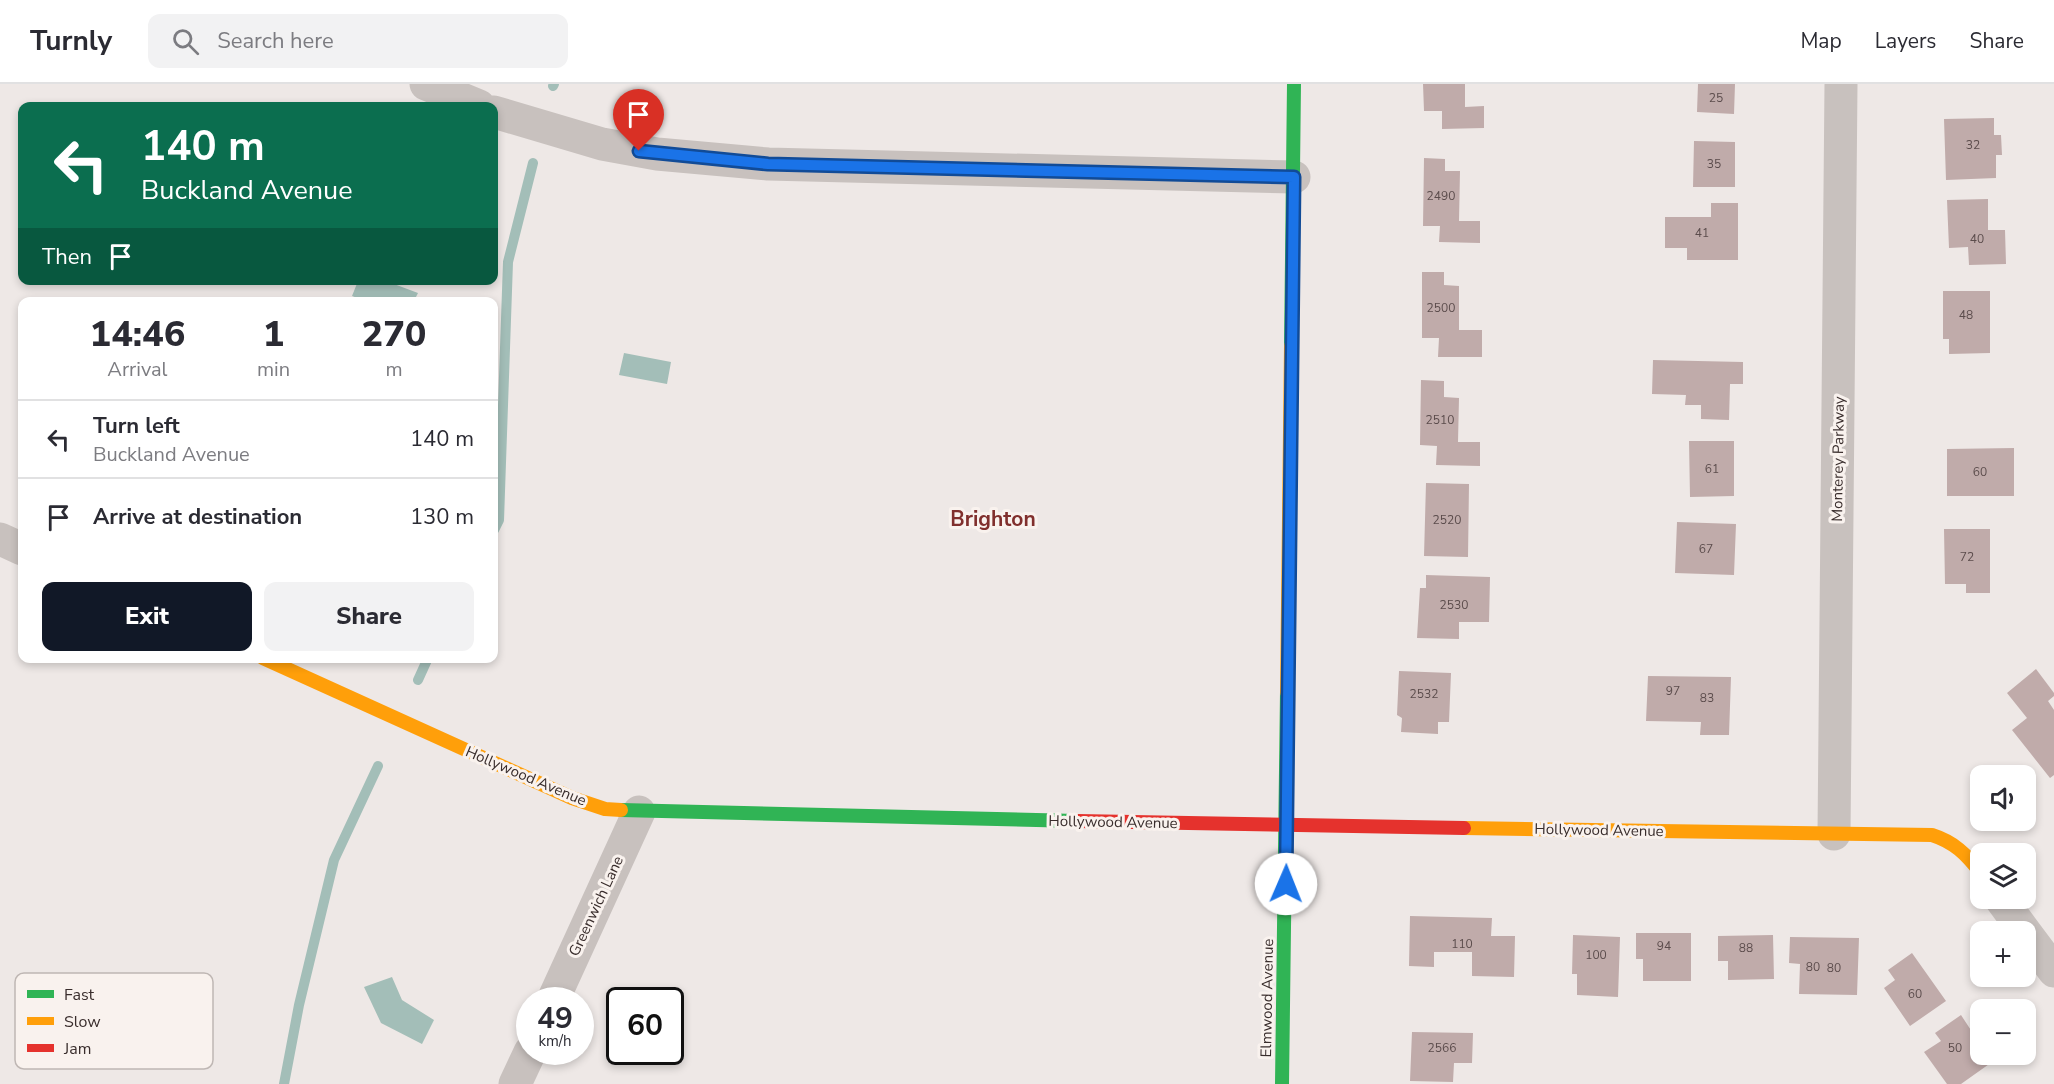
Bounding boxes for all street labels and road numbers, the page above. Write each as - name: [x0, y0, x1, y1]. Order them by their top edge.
- street label: Monterey Parkway: [1827, 396, 1849, 522]
- street label: Hollywood Avenue: [463, 742, 589, 810]
- street label: Hollywood Avenue: [1048, 811, 1178, 833]
- street label: Hollywood Avenue: [1534, 819, 1664, 841]
- street label: Greenwich Lane: [564, 853, 628, 959]
- street label: Elmwood Avenue: [1256, 938, 1278, 1058]

